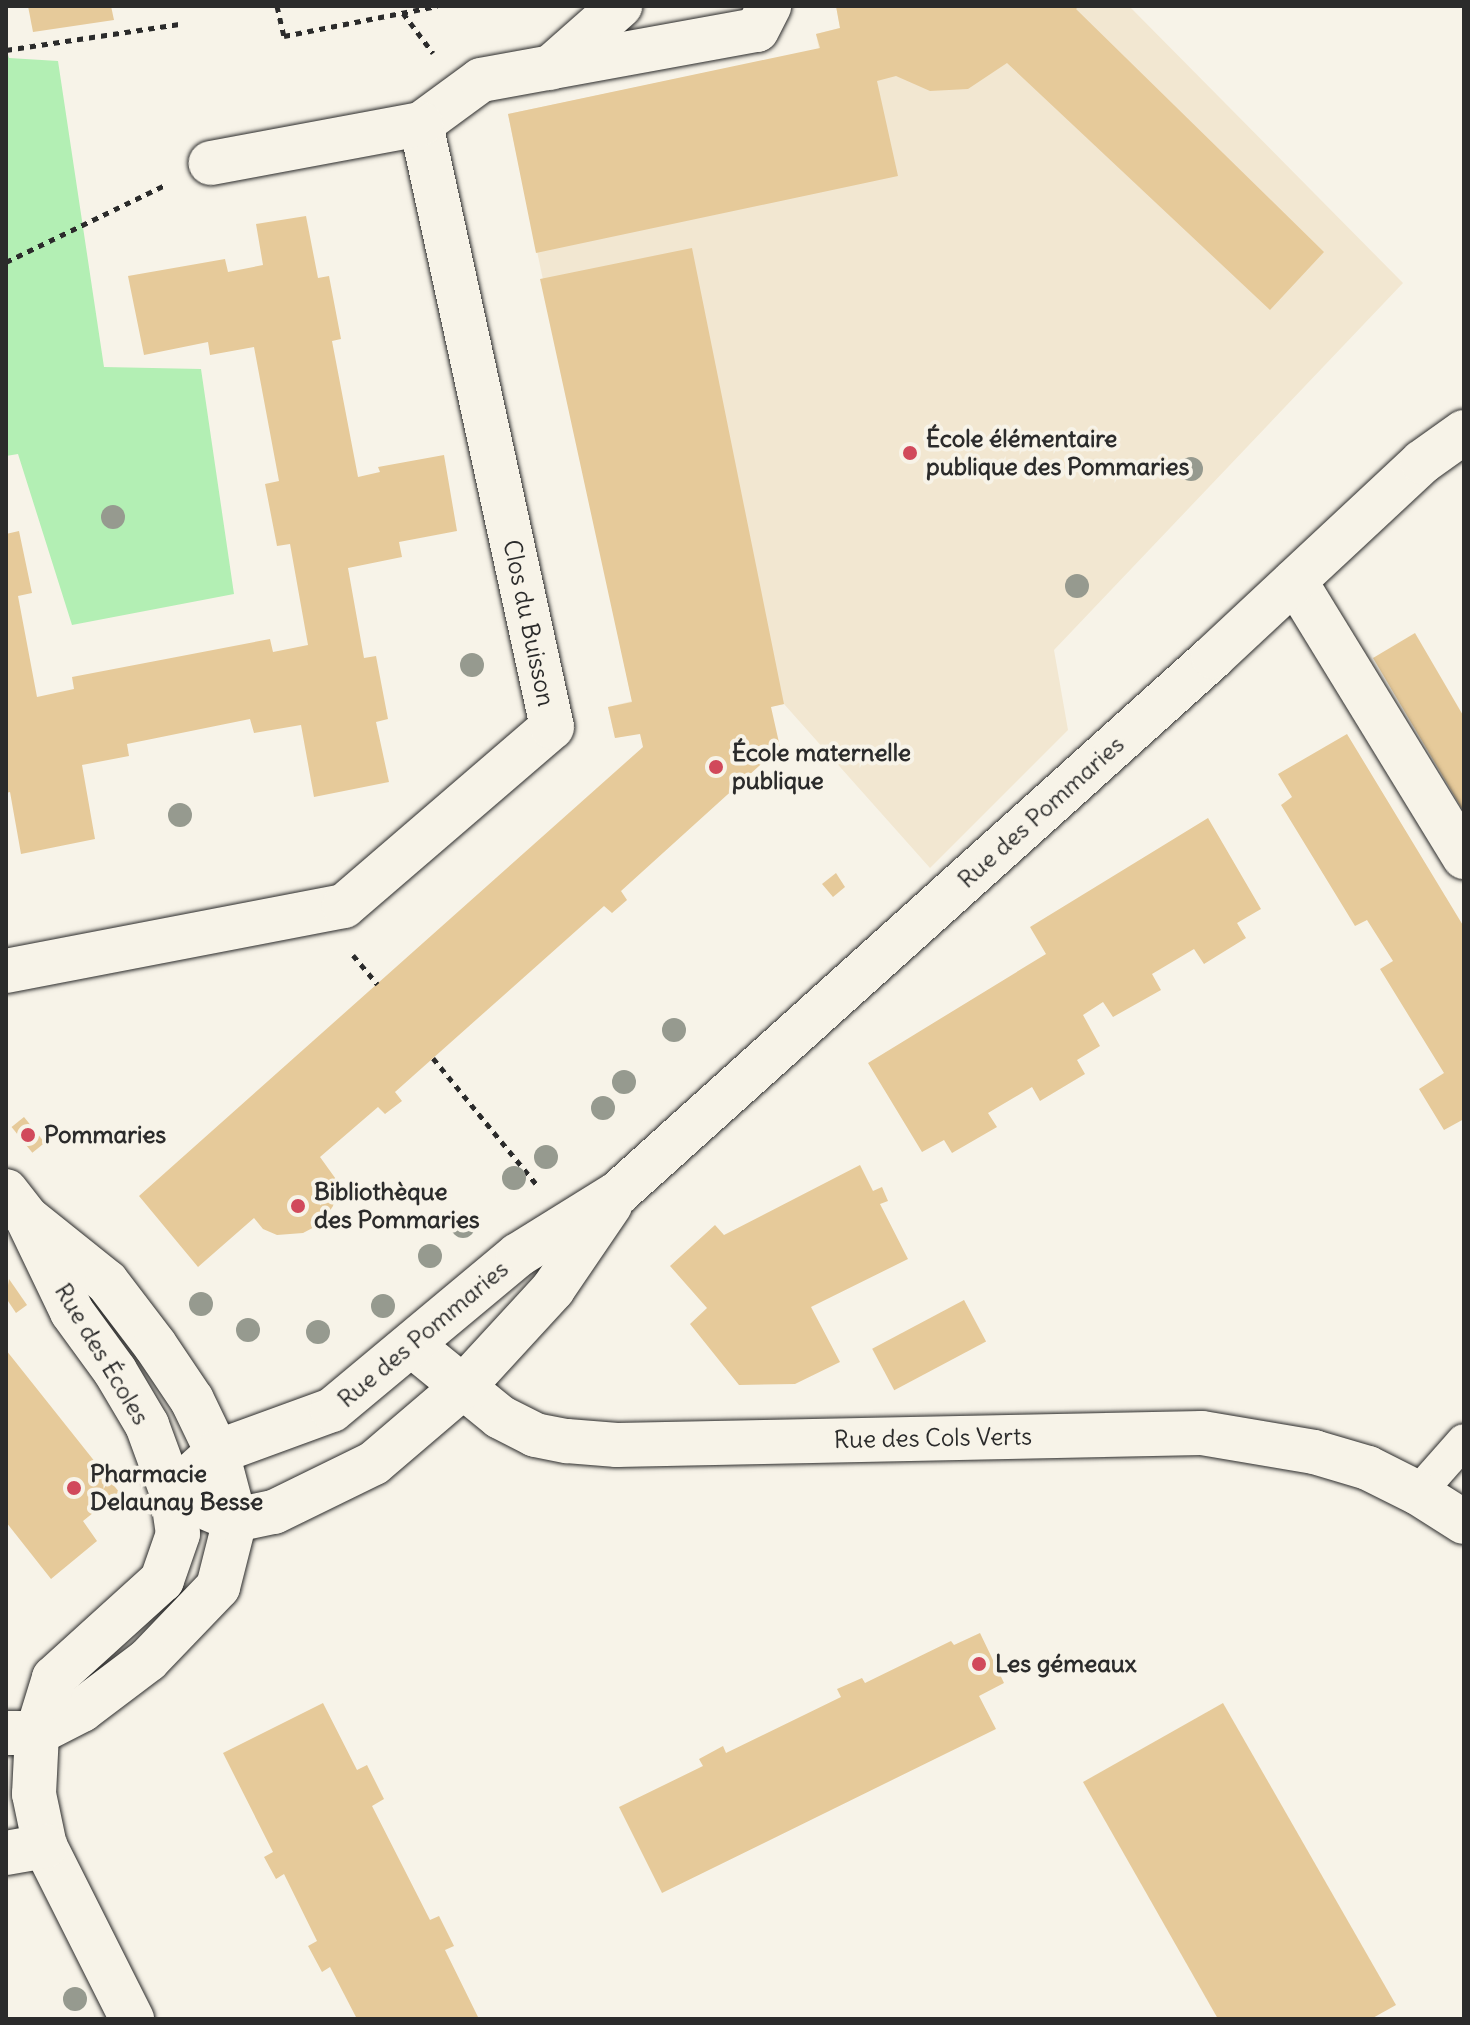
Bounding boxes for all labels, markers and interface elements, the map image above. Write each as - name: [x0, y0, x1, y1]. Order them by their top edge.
- place label: École élémentaire publique des Pommaries: [926, 425, 1189, 481]
- marker: École élémentaire publique des Pommaries: [901, 444, 919, 462]
- street label: Clos du Buisson: [497, 537, 561, 709]
- street label: Rue des Pommaries: [952, 730, 1130, 894]
- place label: École maternelle publique: [732, 739, 911, 795]
- marker: École maternelle publique: [707, 758, 725, 776]
- place label: Pommaries: [44, 1121, 166, 1149]
- marker: Pommaries: [19, 1126, 37, 1144]
- place label: Bibliothèque des Pommaries: [314, 1178, 480, 1234]
- marker: Bibliothèque des Pommaries: [289, 1197, 307, 1215]
- street label: Rue des Pommaries: [332, 1254, 514, 1414]
- street label: Rue des Écoles: [49, 1278, 155, 1430]
- street label: Rue des Cols Verts: [834, 1422, 1032, 1454]
- place label: Pharmacie Delaunay Besse: [90, 1460, 263, 1516]
- marker: Pharmacie Delaunay Besse: [65, 1479, 83, 1497]
- place label: Les gémeaux: [995, 1650, 1137, 1678]
- marker: Les gémeaux: [970, 1655, 988, 1673]

